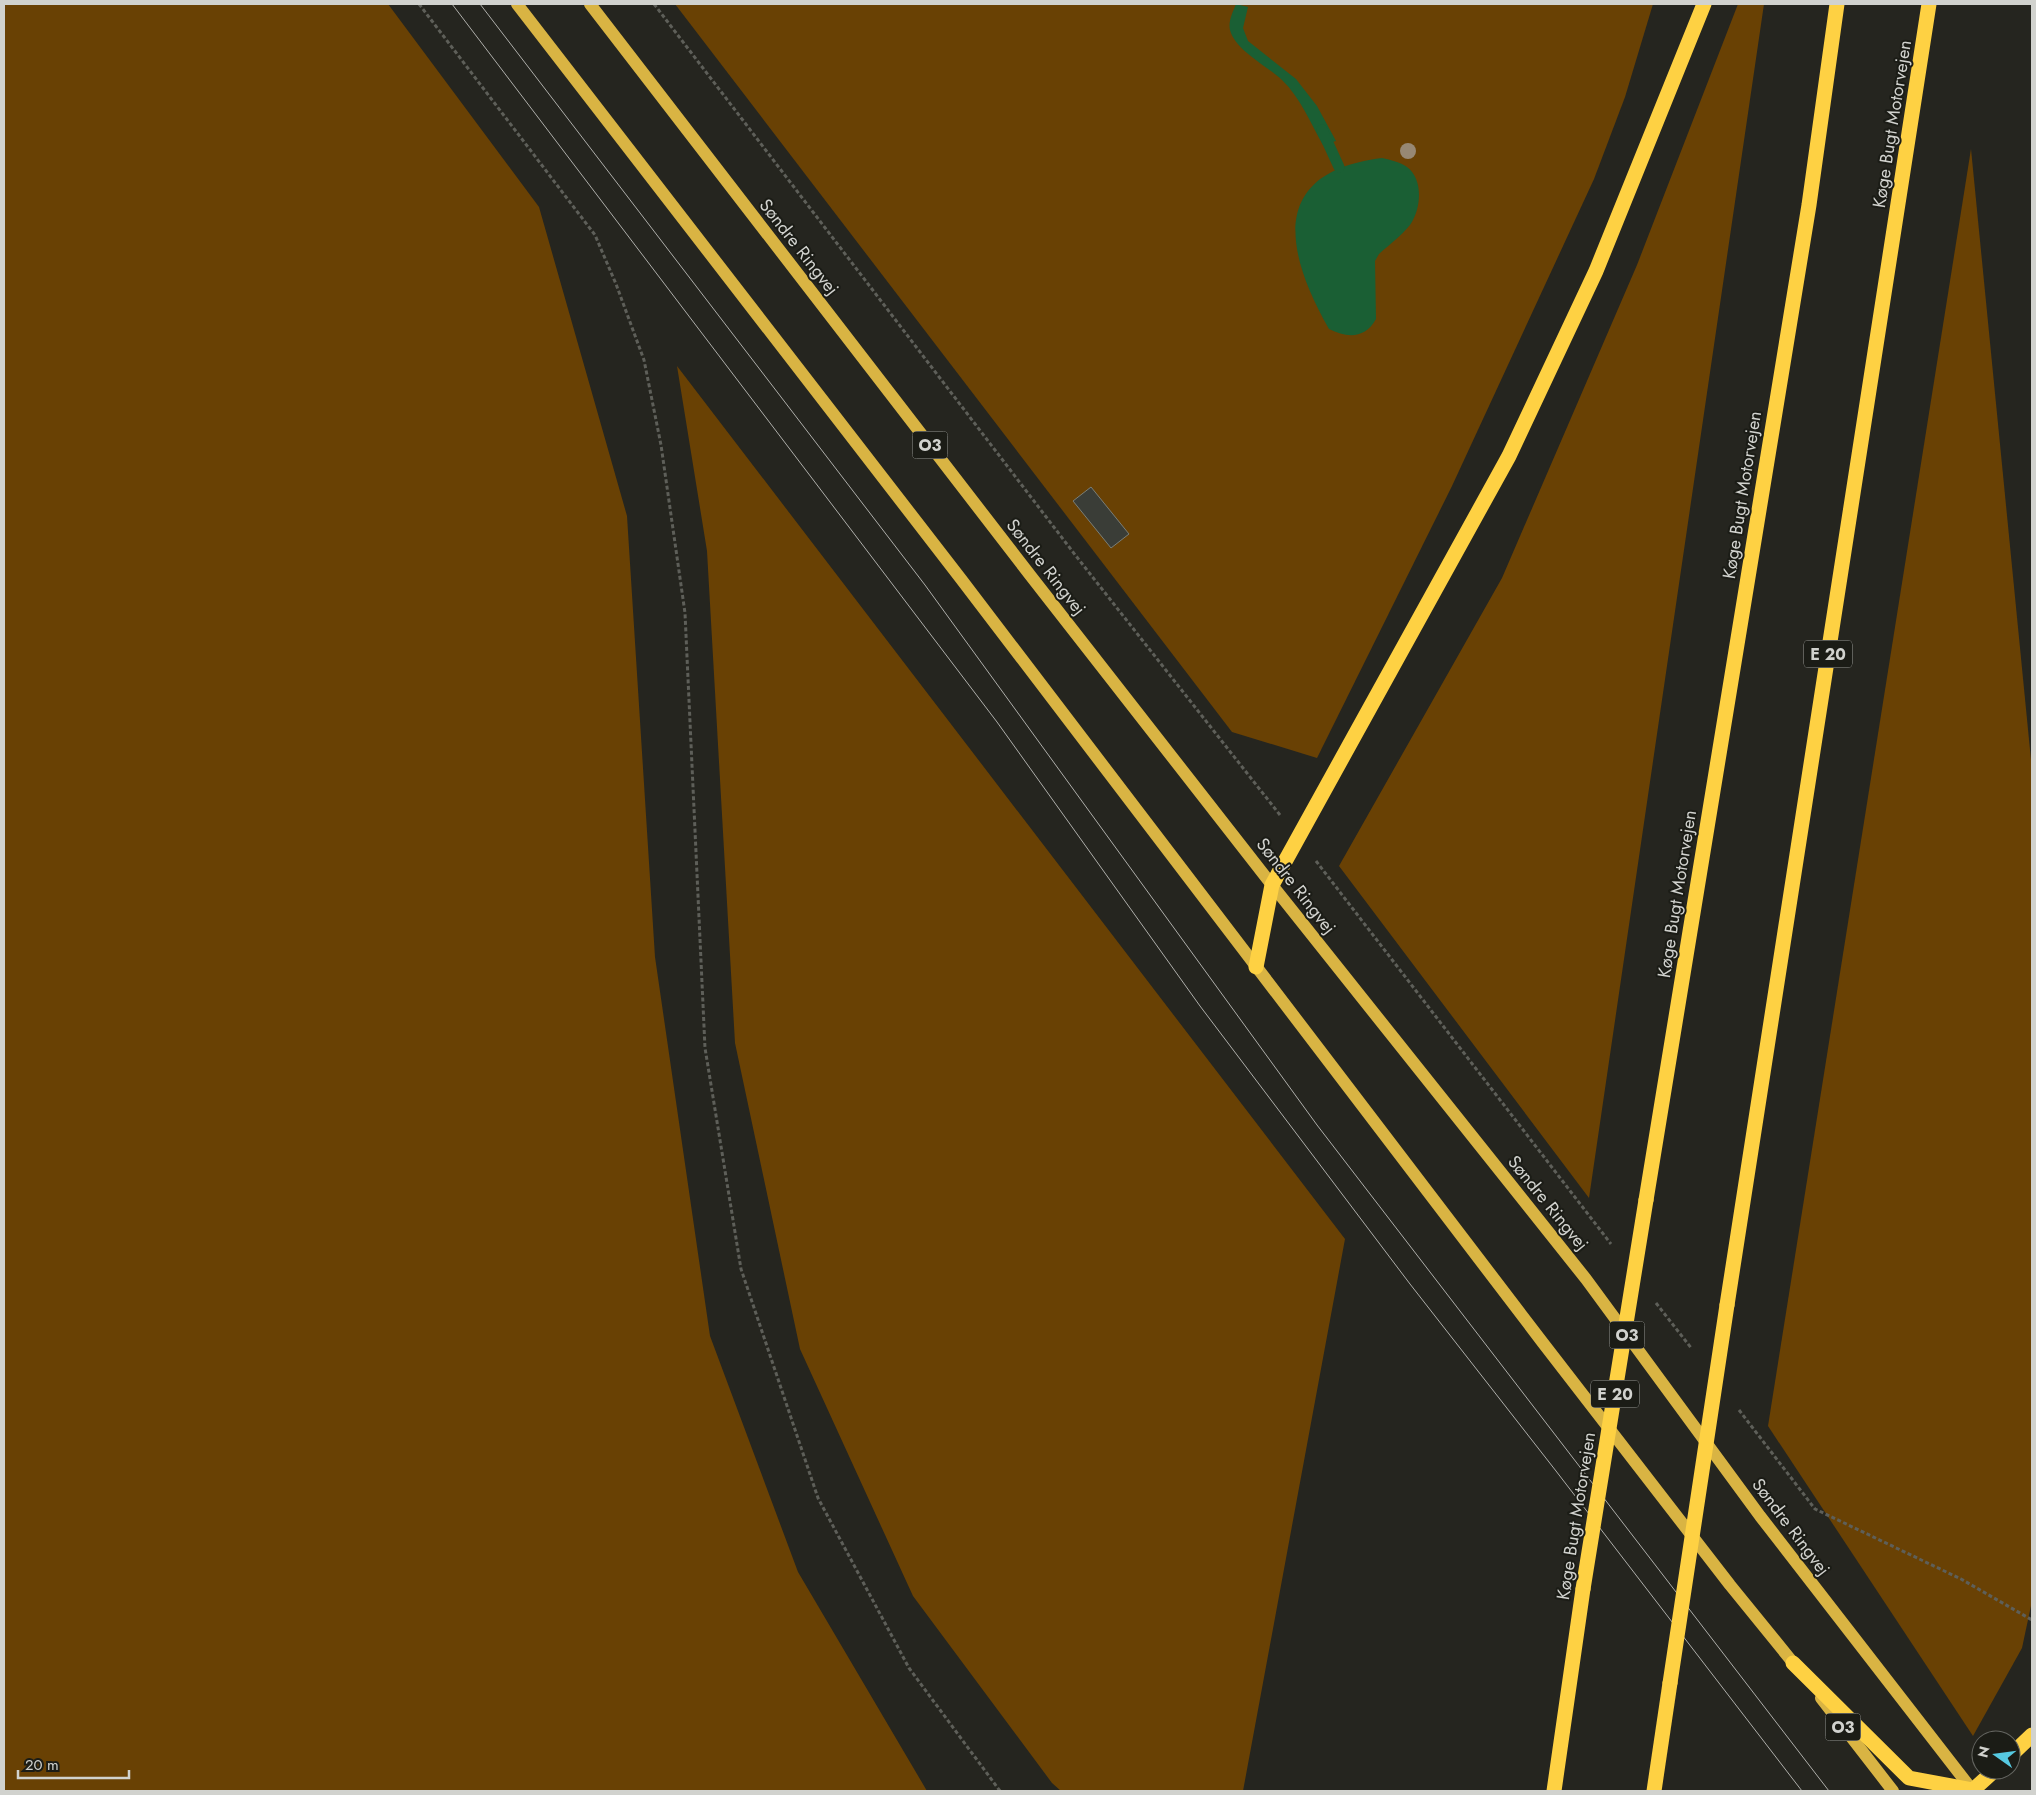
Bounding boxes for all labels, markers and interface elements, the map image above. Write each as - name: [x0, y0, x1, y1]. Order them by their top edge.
- street label: Køge Bugt Motorvejen: [1866, 38, 1918, 210]
- street label: Søndre Ringvej: [753, 193, 845, 301]
- street label: Køge Bugt Motorvejen: [1716, 409, 1768, 581]
- road number: O3: [912, 432, 948, 458]
- street label: Søndre Ringvej: [1000, 513, 1092, 621]
- road number: E 20: [1804, 641, 1852, 668]
- street label: Køge Bugt Motorvejen: [1651, 808, 1703, 980]
- street label: Søndre Ringvej: [1250, 832, 1342, 940]
- street label: Søndre Ringvej: [1501, 1150, 1595, 1256]
- road number: O3: [1610, 1322, 1644, 1348]
- road number: E 20: [1591, 1380, 1639, 1408]
- street label: Køge Bugt Motorvejen: [1550, 1430, 1602, 1602]
- street label: Søndre Ringvej: [1746, 1473, 1836, 1581]
- road number: O3: [1826, 1714, 1860, 1740]
- north arrow: [1971, 1730, 2021, 1780]
- text: N: [1972, 1744, 1994, 1760]
- scale bar: [18, 1748, 129, 1780]
- text: 20 m: [25, 1754, 59, 1776]

